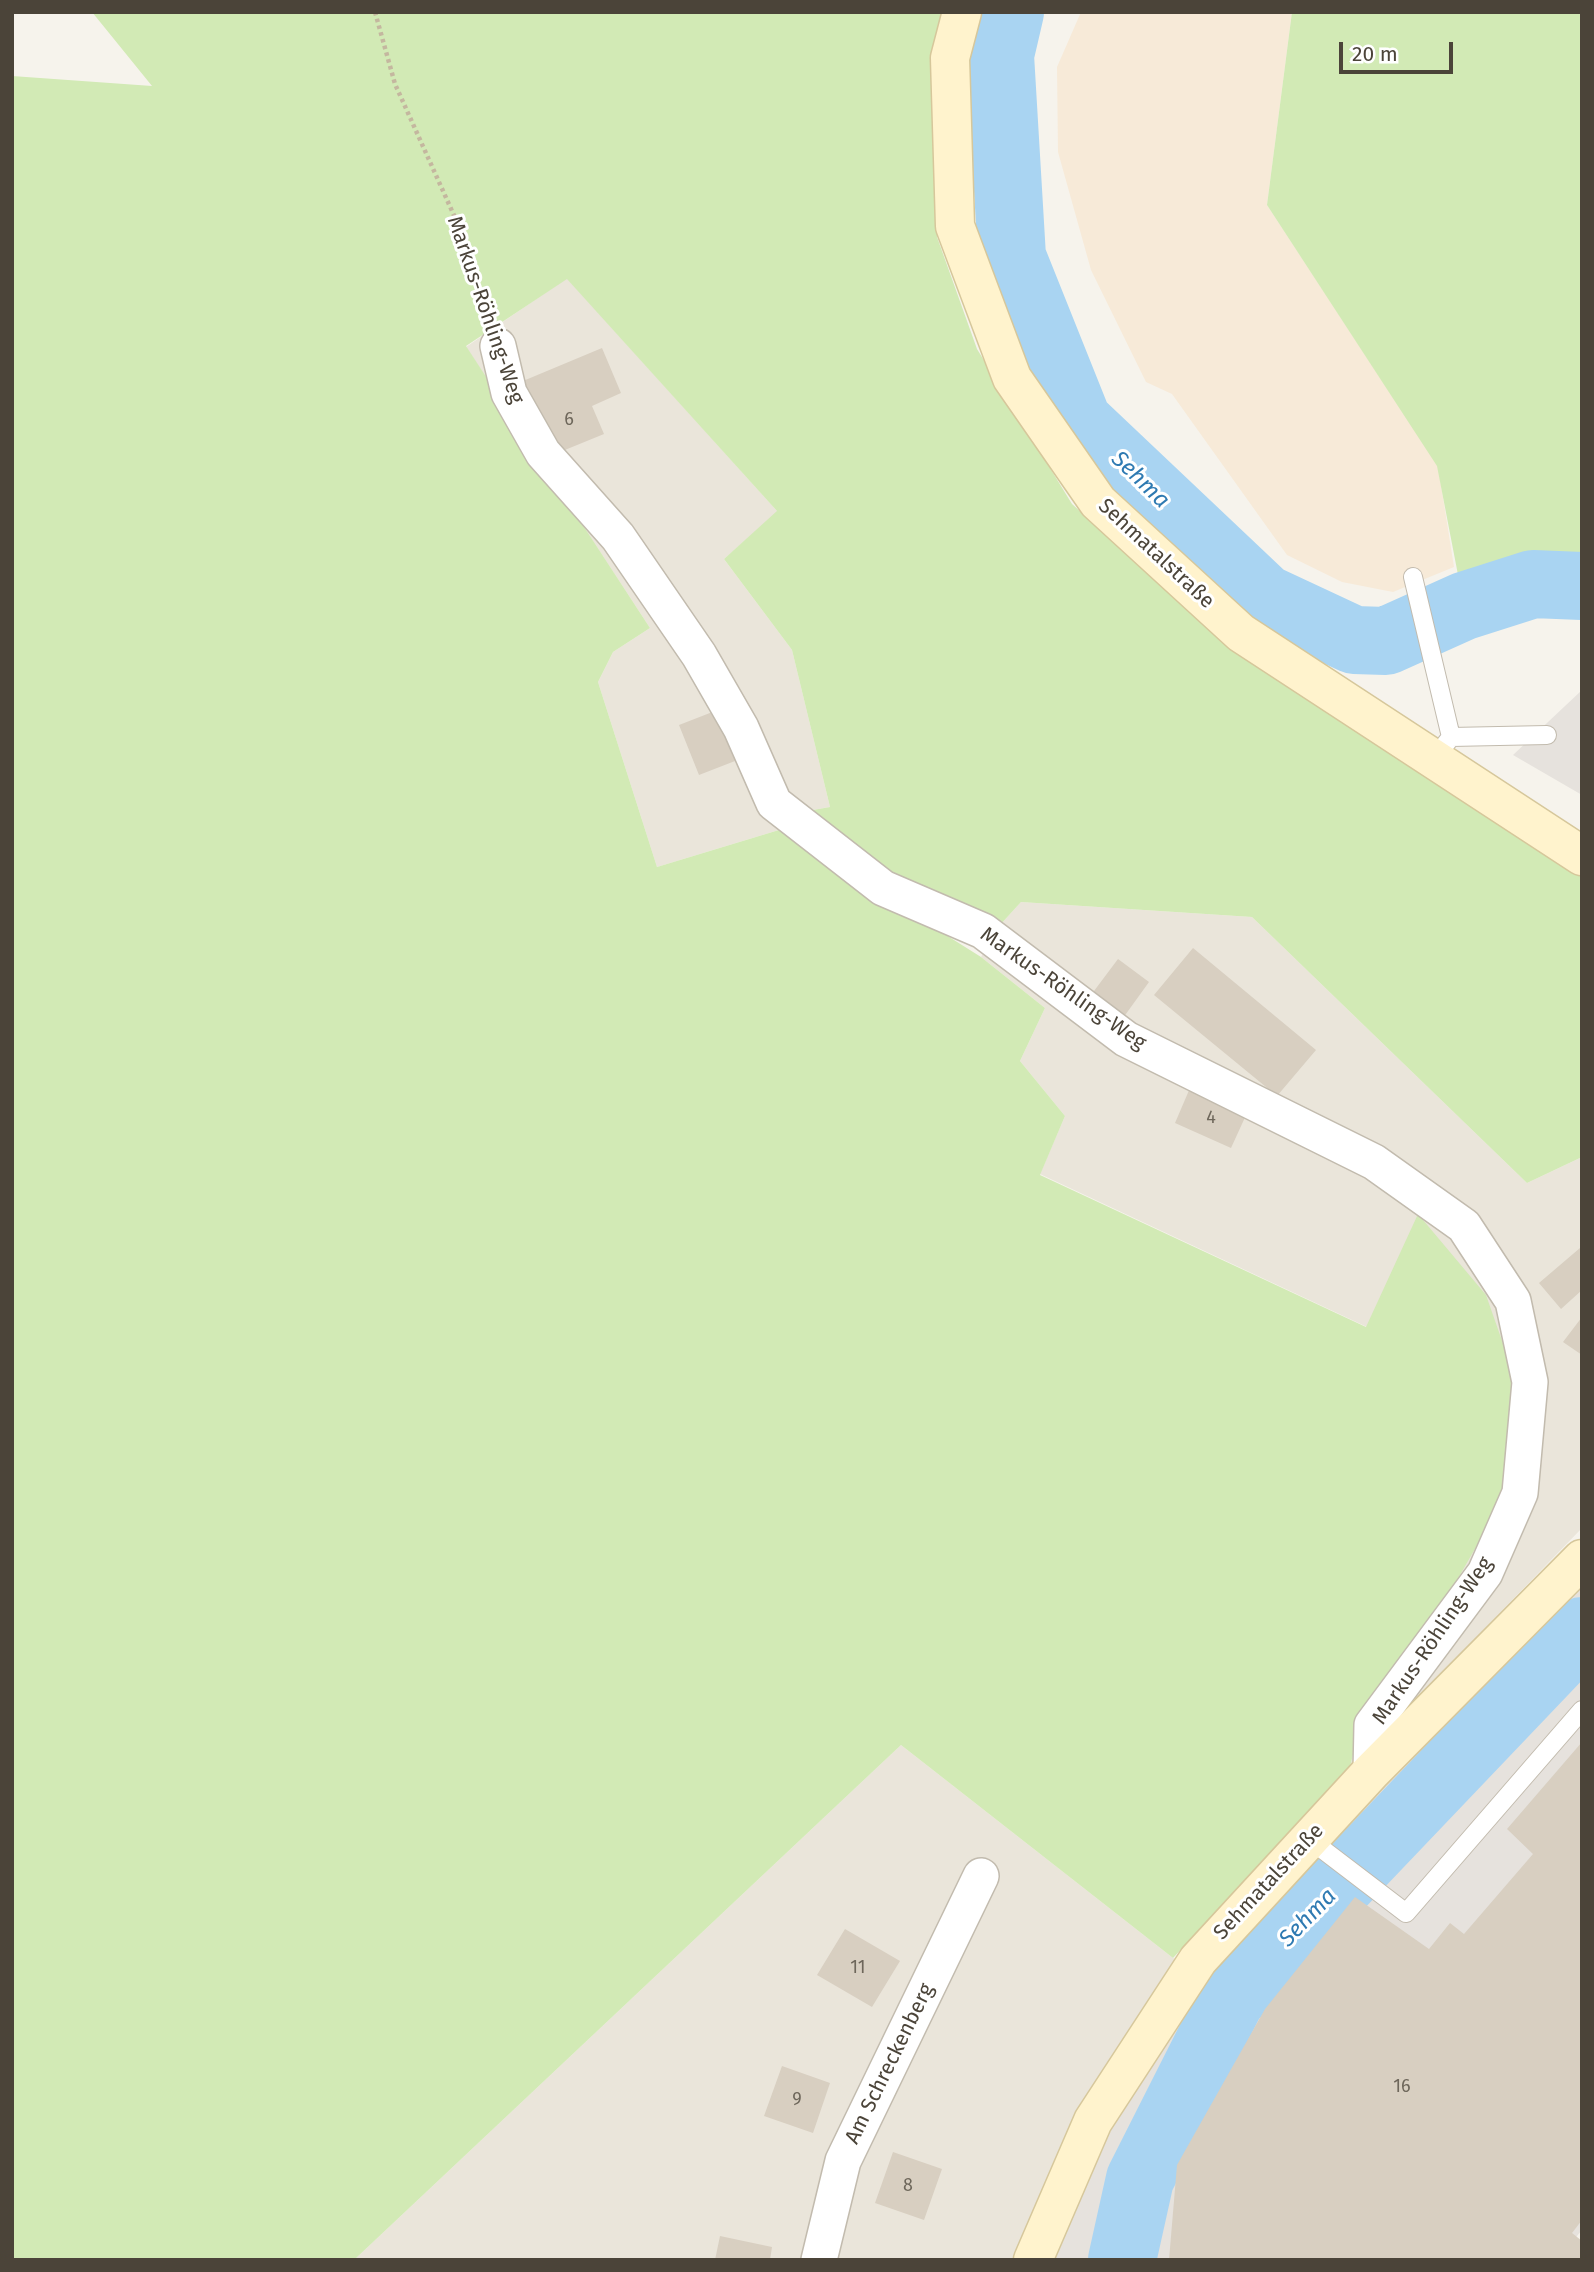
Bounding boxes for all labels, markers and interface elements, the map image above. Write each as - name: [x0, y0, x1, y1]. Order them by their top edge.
- scale bar: [1342, 28, 1456, 72]
- text: 20 m: [1352, 41, 1398, 67]
- street label: Markus-Röhling-Weg: [441, 213, 529, 407]
- house number: 6: [564, 409, 574, 431]
- water label: Sehma: [1105, 446, 1175, 514]
- street label: Sehmatalstraße: [1093, 494, 1219, 614]
- street label: Markus-Röhling-Weg: [975, 922, 1151, 1056]
- house number: 4: [1206, 1107, 1216, 1129]
- street label: Markus-Röhling-Weg: [1368, 1552, 1498, 1730]
- street label: Sehmatalstraße: [1209, 1819, 1329, 1945]
- water label: Sehma: [1274, 1883, 1342, 1953]
- house number: 11: [850, 1957, 866, 1979]
- street label: Am Schreckenberg: [840, 1980, 940, 2148]
- house number: 16: [1393, 2076, 1411, 2098]
- house number: 9: [792, 2089, 802, 2111]
- house number: 8: [903, 2175, 913, 2197]

